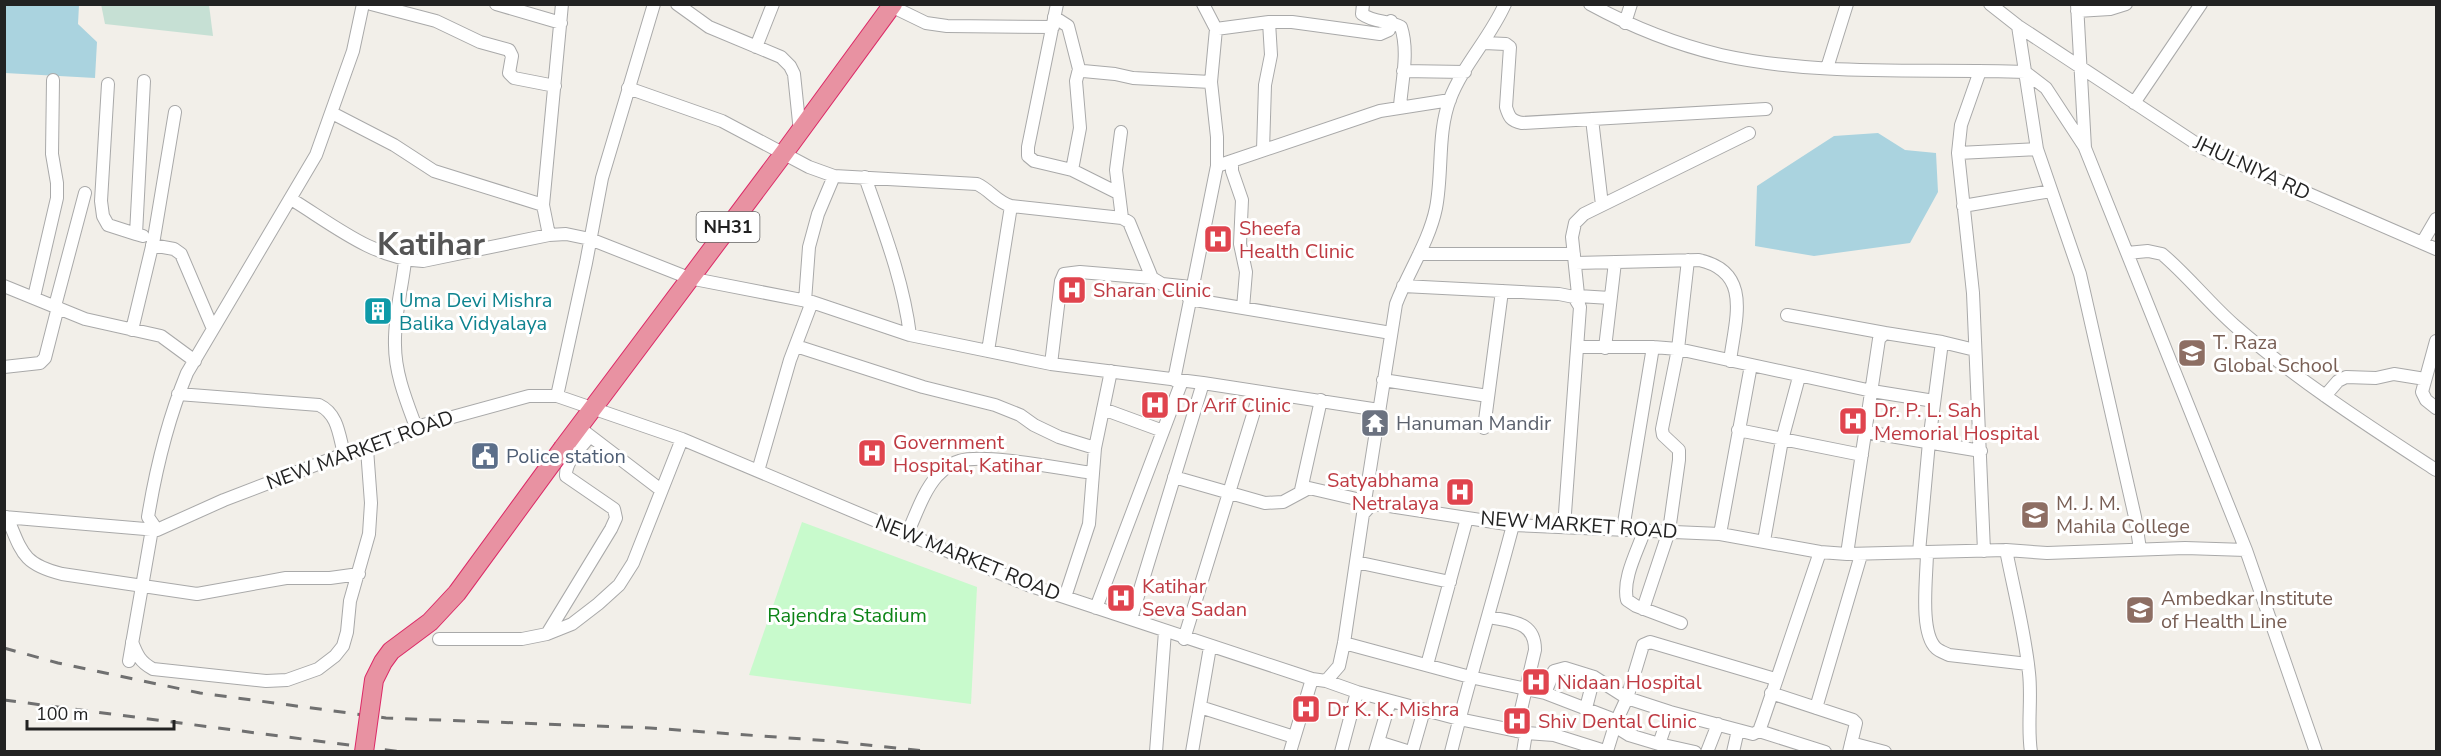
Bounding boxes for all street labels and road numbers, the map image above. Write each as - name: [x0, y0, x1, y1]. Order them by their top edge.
- street label: JHULNIYA RD: [2188, 129, 2315, 207]
- road number: NH31: [696, 212, 760, 242]
- street label: NEW MARKET ROAD: [263, 404, 457, 496]
- street label: NEW MARKET ROAD: [1480, 505, 1678, 545]
- street label: NEW MARKET ROAD: [871, 509, 1065, 607]

